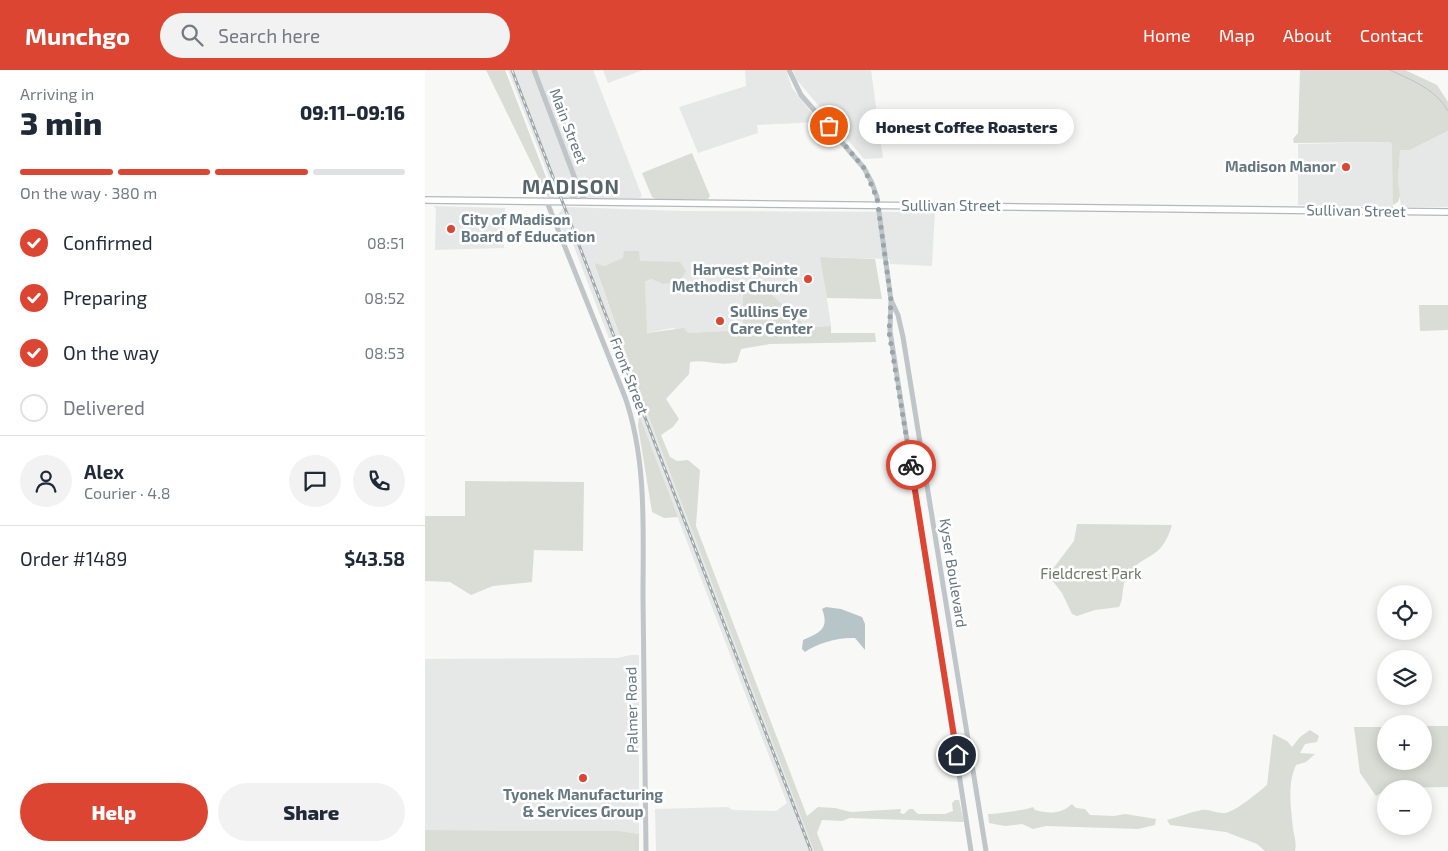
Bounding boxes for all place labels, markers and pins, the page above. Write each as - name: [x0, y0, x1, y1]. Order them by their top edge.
- pin: [808, 105, 850, 147]
- callout: Honest Coffee Roasters: [859, 108, 1074, 144]
- place label: Madison Manor: [1225, 157, 1337, 175]
- marker: Madison Manor: [1340, 161, 1352, 173]
- place label: City of Madison Board of Education: [461, 210, 595, 245]
- marker: City of Madison Board of Education: [445, 223, 457, 235]
- place label: Harvest Pointe Methodist Church: [672, 260, 798, 295]
- marker: Harvest Pointe Methodist Church: [802, 273, 814, 285]
- place label: Sullins Eye Care Center: [730, 302, 813, 337]
- marker: Sullins Eye Care Center: [714, 315, 726, 327]
- pin: [936, 734, 978, 776]
- marker: Tyonek Manufacturing & Services Group: [577, 772, 589, 784]
- place label: Tyonek Manufacturing & Services Group: [503, 785, 663, 820]

